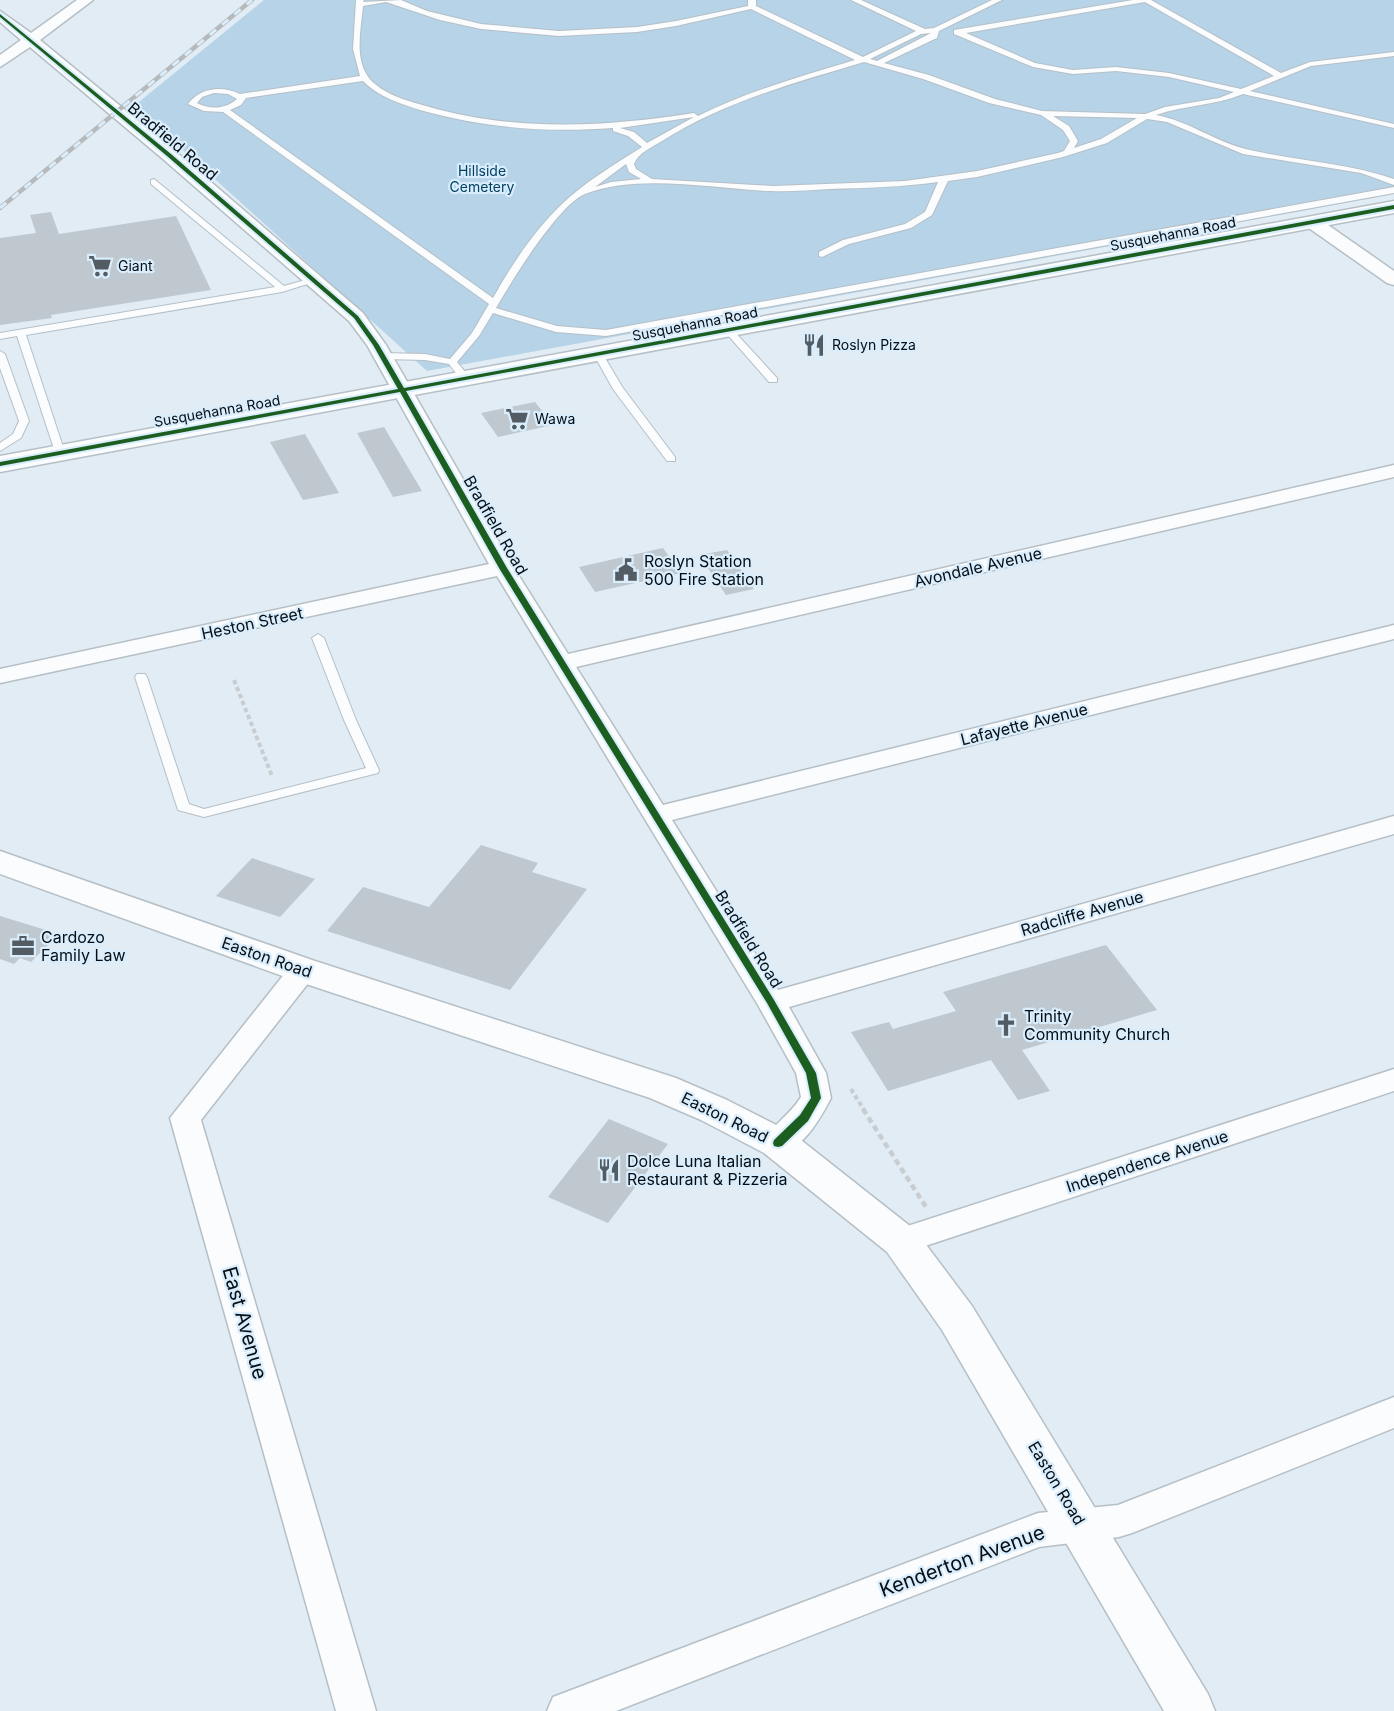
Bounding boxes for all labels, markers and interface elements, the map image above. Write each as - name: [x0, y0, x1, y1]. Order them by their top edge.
- street label: Bradfield Road: [124, 98, 222, 184]
- park label: Hillside Cemetery: [450, 162, 515, 195]
- street label: Susquehanna Road: [1108, 213, 1237, 254]
- supermarket icon: Giant: [87, 253, 113, 279]
- place label: Giant: [118, 257, 153, 274]
- street label: Susquehanna Road: [630, 303, 759, 344]
- restaurant icon: Roslyn Pizza: [801, 332, 827, 358]
- place label: Roslyn Pizza: [832, 336, 916, 353]
- street label: Susquehanna Road: [152, 391, 281, 430]
- supermarket icon: Wawa: [504, 406, 530, 432]
- place label: Wawa: [535, 410, 575, 427]
- street label: Bradfield Road: [460, 472, 532, 578]
- street label: Avondale Avenue: [912, 543, 1044, 591]
- place label: Roslyn Station 500 Fire Station: [644, 551, 764, 589]
- public building icon: Roslyn Station 500 Fire Station: [613, 557, 639, 583]
- street label: Heston Street: [199, 602, 305, 644]
- street label: Lafayette Avenue: [958, 699, 1090, 749]
- street label: Radcliffe Avenue: [1018, 886, 1146, 940]
- street label: Bradfield Road: [711, 887, 787, 991]
- place label: Cardozo Family Law: [41, 927, 126, 965]
- street label: Easton Road: [219, 932, 315, 982]
- office icon: Cardozo Family Law: [10, 933, 36, 959]
- place label: Trinity Community Church: [1024, 1006, 1170, 1044]
- church icon: Trinity Community Church: [993, 1012, 1019, 1038]
- street label: Easton Road: [678, 1087, 772, 1147]
- street label: Independence Avenue: [1063, 1125, 1231, 1197]
- place label: Dolce Luna Italian Restaurant & Pizzeria: [627, 1151, 788, 1189]
- restaurant icon: Dolce Luna Italian Restaurant & Pizzeria: [596, 1157, 622, 1183]
- street label: East Avenue: [217, 1264, 273, 1382]
- street label: Easton Road: [1024, 1437, 1090, 1529]
- street label: Kenderton Avenue: [876, 1520, 1048, 1602]

